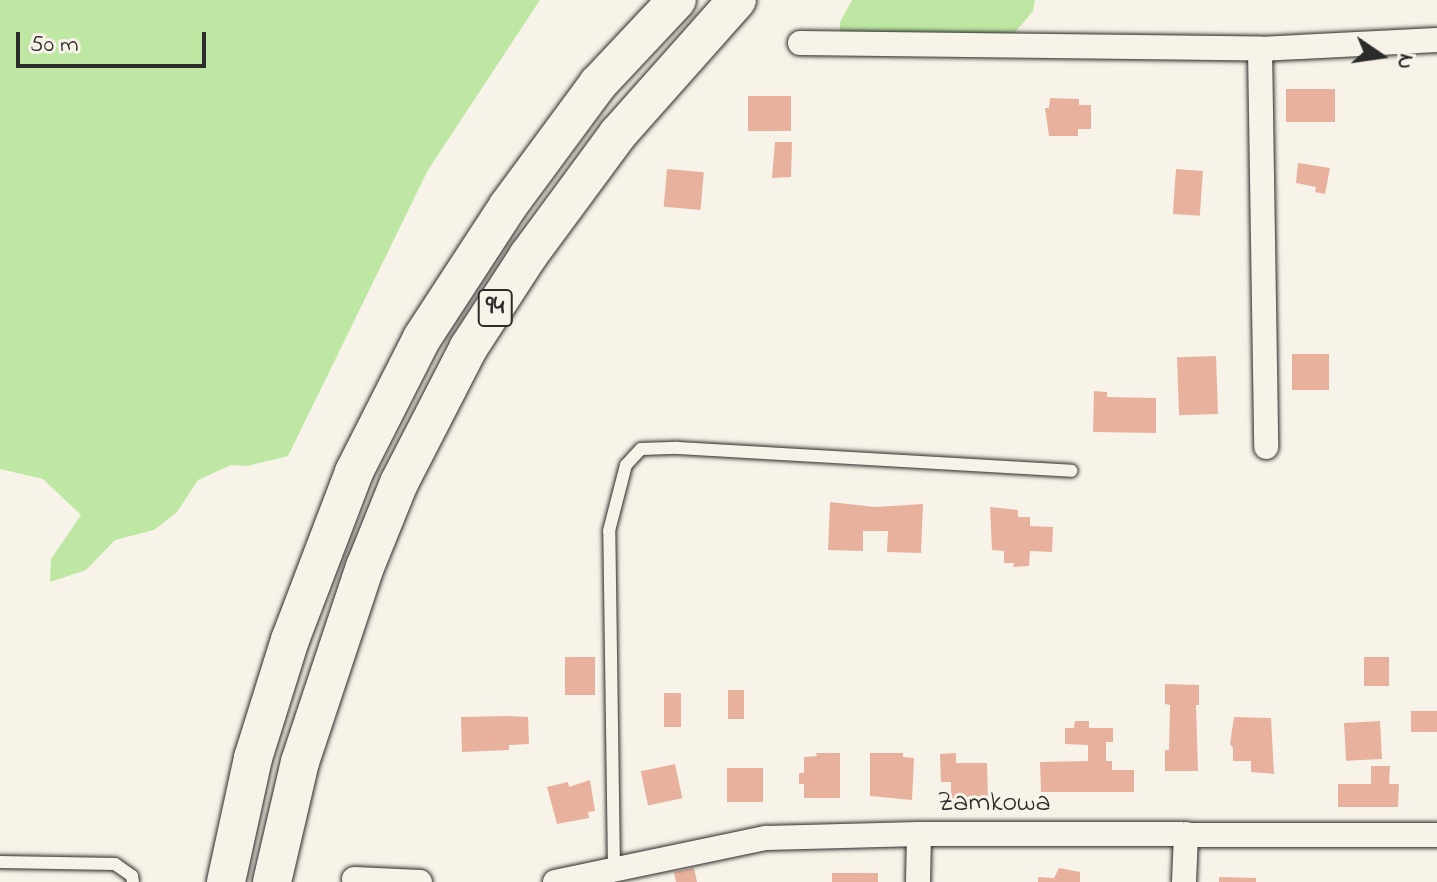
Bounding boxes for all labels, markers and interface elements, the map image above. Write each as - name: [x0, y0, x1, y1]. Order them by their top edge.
- scale bar: [20, 16, 210, 66]
- north arrow: [1341, 16, 1421, 96]
- text: 50 m: [30, 28, 79, 63]
- text: N: [1387, 51, 1422, 72]
- road number: 94: [477, 286, 513, 330]
- street label: Zamkowa: [937, 787, 1051, 821]

